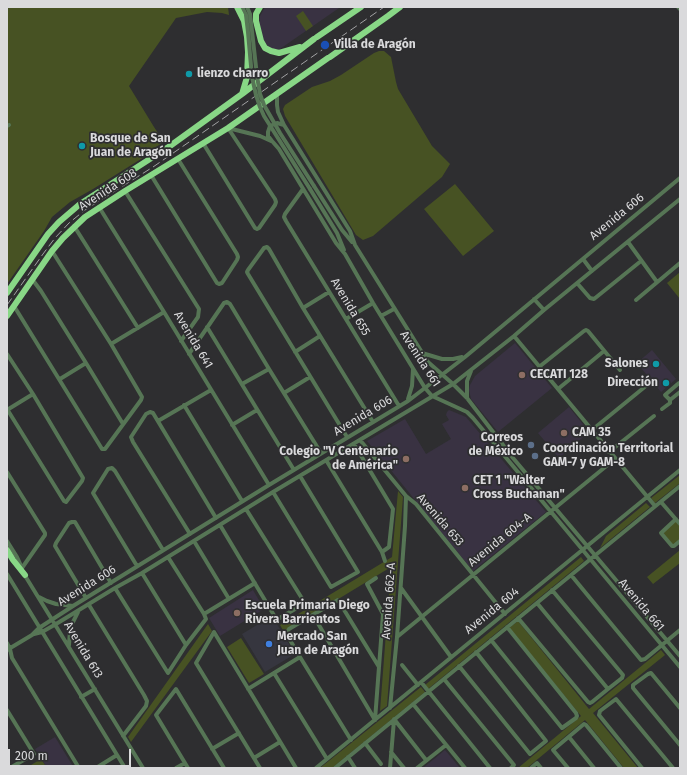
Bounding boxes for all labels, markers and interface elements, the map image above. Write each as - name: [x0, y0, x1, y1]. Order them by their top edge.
- place label: Villa de Aragón: [334, 38, 416, 52]
- marker: Villa de Aragón: [319, 39, 331, 51]
- place label: lienzo charro: [197, 67, 268, 81]
- marker: lienzo charro: [184, 69, 194, 79]
- place label: Bosque de San Juan de Aragón: [90, 132, 172, 160]
- marker: Bosque de San Juan de Aragón: [77, 141, 87, 151]
- street label: Avenida 608: [76, 166, 140, 214]
- street label: Avenida 606: [587, 191, 647, 243]
- street label: Avenida 655: [327, 275, 373, 339]
- street label: Avenida 641: [170, 309, 216, 371]
- street label: Avenida 661: [397, 328, 443, 390]
- place label: Salones: [605, 357, 648, 371]
- marker: Salones: [651, 359, 661, 369]
- place label: CECATI 128: [530, 368, 588, 382]
- marker: CECATI 128: [517, 370, 527, 380]
- place label: Dirección: [607, 376, 658, 390]
- marker: Dirección: [661, 378, 671, 388]
- street label: Avenida 606: [331, 393, 395, 439]
- place label: CAM 35: [572, 426, 611, 440]
- marker: CAM 35: [559, 428, 569, 438]
- place label: Correos de México: [468, 431, 523, 459]
- marker: Correos de México: [526, 440, 536, 450]
- place label: Coordinación Territorial GAM-7 y GAM-8: [543, 442, 673, 470]
- place label: Colegio "V Centenario de América": [279, 445, 398, 473]
- marker: Coordinación Territorial GAM-7 y GAM-8: [530, 451, 540, 461]
- marker: Colegio "V Centenario de América": [401, 454, 411, 464]
- place label: CET 1 "Walter Cross Buchanan": [473, 474, 565, 502]
- marker: CET 1 "Walter Cross Buchanan": [460, 483, 470, 493]
- street label: Avenida 653: [413, 491, 467, 549]
- street label: Avenida 604-A: [465, 510, 535, 570]
- street label: Avenida 606: [55, 562, 119, 610]
- street label: Avenida 662-A: [379, 562, 399, 640]
- street label: Avenida 661: [615, 576, 667, 634]
- street label: Avenida 604: [462, 585, 522, 637]
- place label: Escuela Primaria Diego Rivera Barrientos: [245, 599, 370, 627]
- marker: Escuela Primaria Diego Rivera Barrientos: [232, 608, 242, 618]
- street label: Avenida 613: [60, 619, 106, 681]
- place label: Mercado San Juan de Aragón: [277, 630, 359, 658]
- marker: Mercado San Juan de Aragón: [264, 639, 274, 649]
- scale bar: [10, 741, 133, 767]
- text: 200 m: [15, 749, 48, 763]

